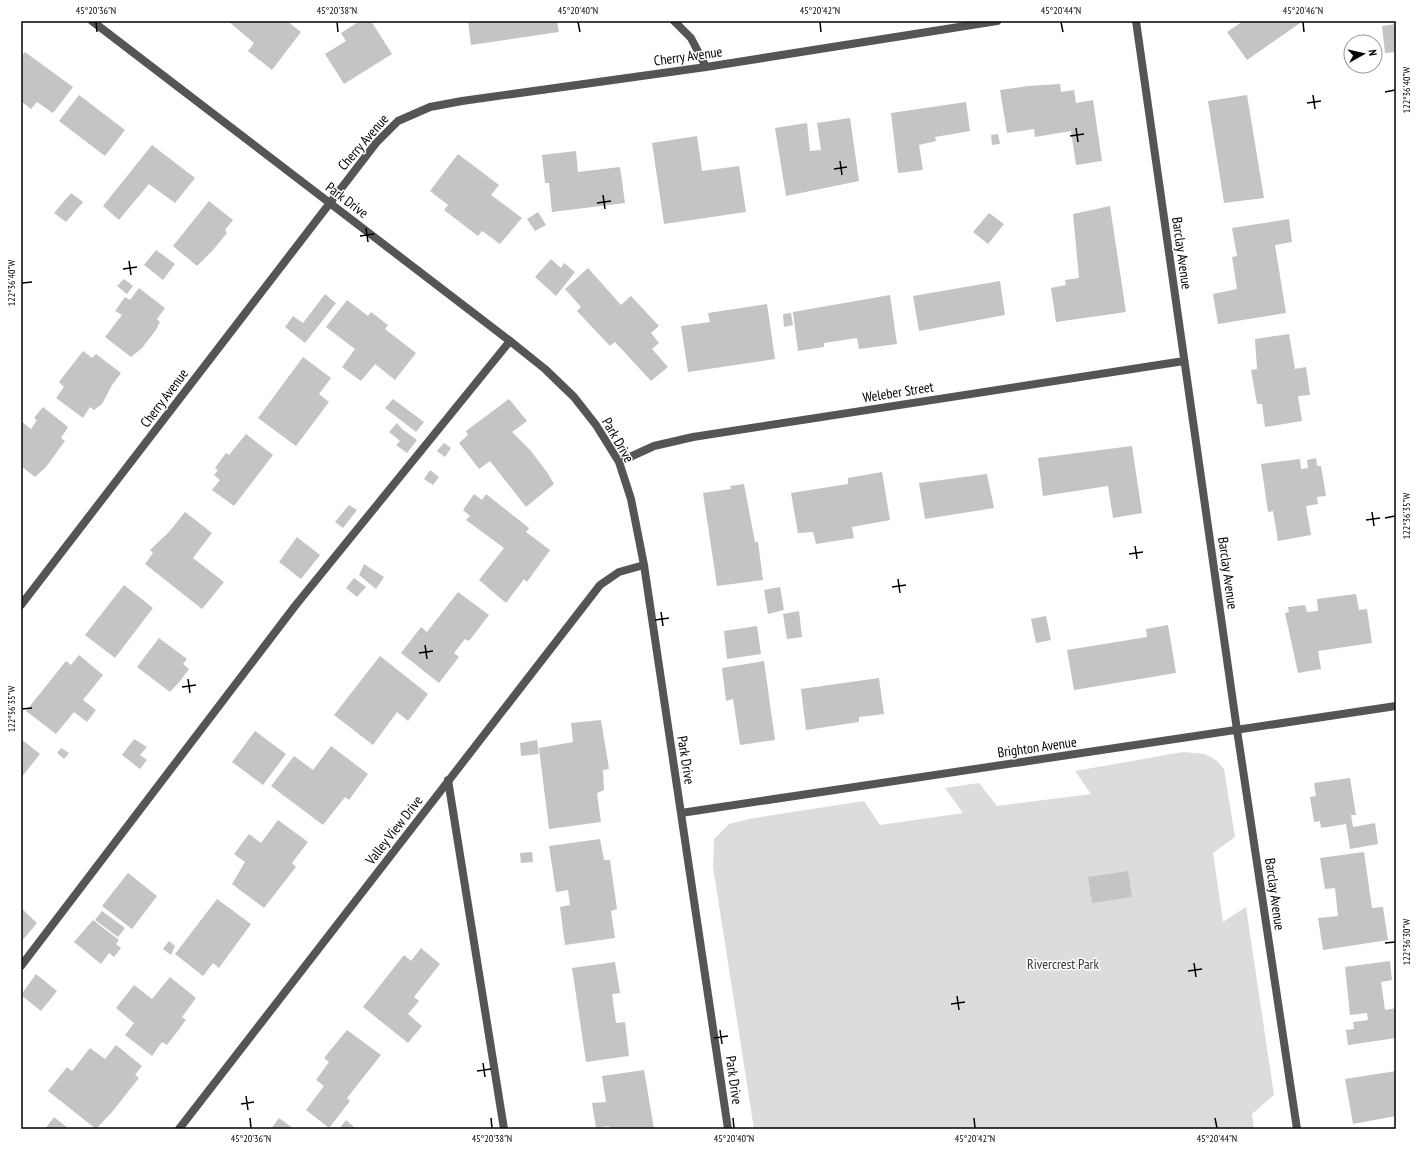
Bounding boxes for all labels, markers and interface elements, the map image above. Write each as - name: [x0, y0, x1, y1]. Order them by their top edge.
- text: 45°20'36"N: [76, 4, 116, 17]
- text: 45°20'38"N: [317, 4, 357, 17]
- text: 45°20'40"N: [558, 4, 598, 17]
- text: 45°20'42"N: [800, 4, 840, 17]
- text: 45°20'44"N: [1041, 4, 1081, 17]
- text: 45°20'46"N: [1283, 4, 1323, 17]
- north arrow: [1343, 34, 1383, 74]
- street label: Cherry Avenue: [653, 42, 724, 70]
- text: N: [1366, 49, 1380, 57]
- text: 122°36'40"W: [1400, 66, 1413, 113]
- street label: Cherry Avenue: [334, 110, 393, 174]
- street label: Park Drive: [322, 178, 372, 222]
- street label: Barclay Avenue: [1168, 216, 1196, 290]
- text: 122°36'40"W: [5, 259, 18, 306]
- street label: Cherry Avenue: [136, 365, 192, 431]
- street label: Weleber Street: [861, 378, 935, 406]
- street label: Park Drive: [598, 414, 638, 466]
- text: 122°36'35"W: [1400, 492, 1413, 539]
- street label: Barclay Avenue: [1214, 536, 1242, 610]
- text: 122°36'35"W: [5, 685, 18, 732]
- street label: Brighton Avenue: [996, 733, 1078, 761]
- street label: Park Drive: [673, 734, 699, 786]
- street label: Valley View Drive: [361, 792, 427, 869]
- street label: Barclay Avenue: [1261, 857, 1289, 931]
- text: 122°36'30"W: [1400, 918, 1413, 965]
- park label: Rivercrest Park: [1027, 955, 1099, 973]
- street label: Park Drive: [722, 1055, 746, 1106]
- text: 45°20'36"N: [231, 1132, 271, 1145]
- text: 45°20'38"N: [472, 1132, 512, 1145]
- text: 45°20'40"N: [714, 1132, 754, 1145]
- text: 45°20'42"N: [955, 1132, 995, 1145]
- text: 45°20'44"N: [1197, 1132, 1237, 1145]

